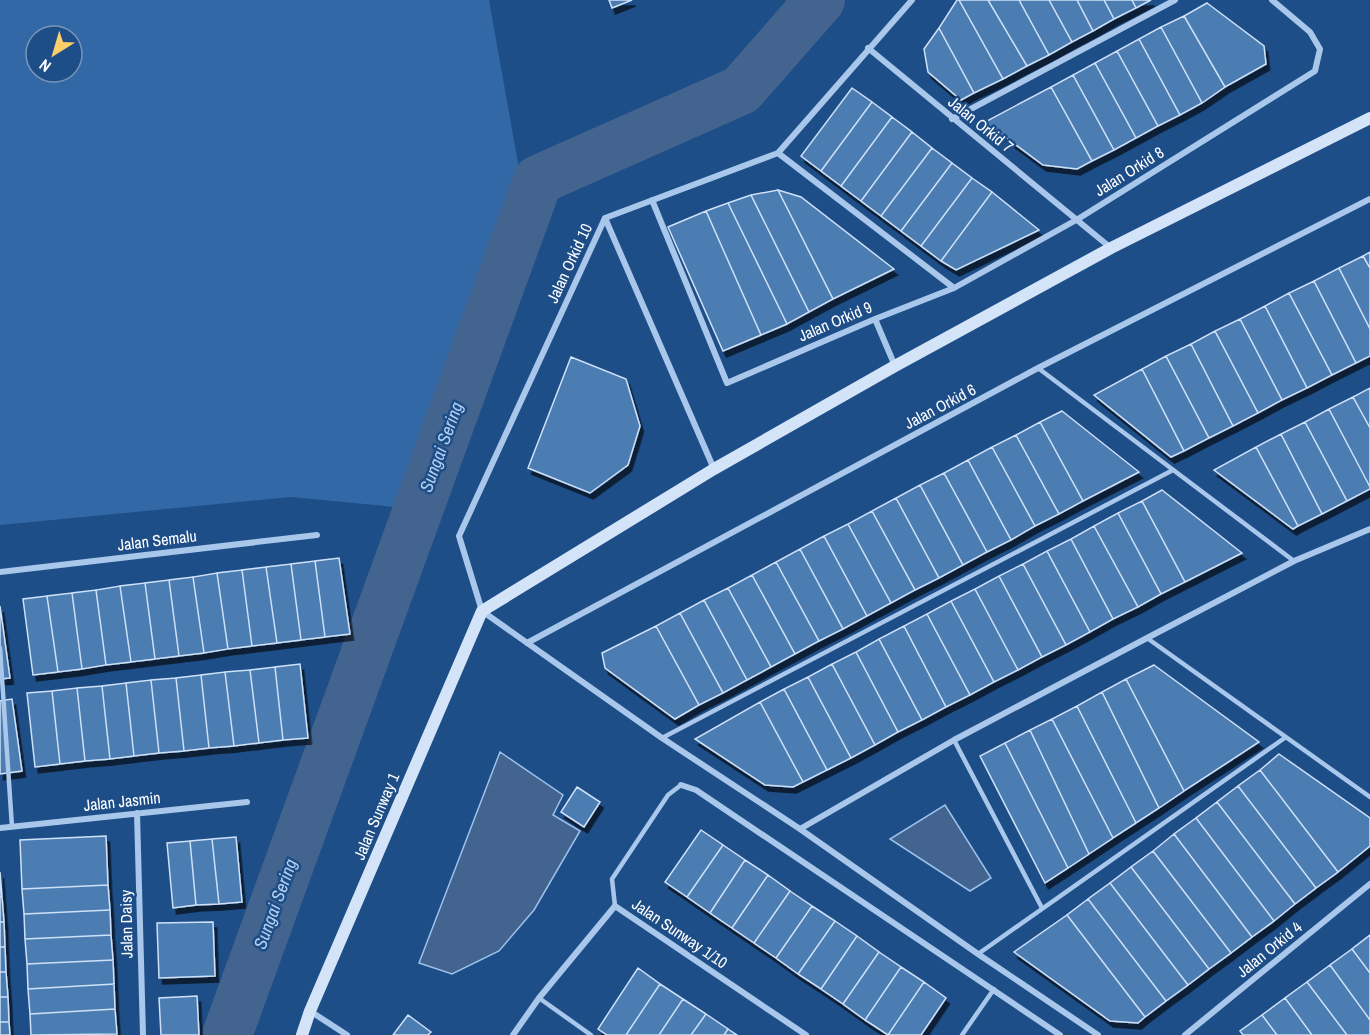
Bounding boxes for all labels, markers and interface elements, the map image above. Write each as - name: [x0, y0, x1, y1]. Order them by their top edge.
- north arrow: [24, 24, 84, 84]
- text: N: [35, 54, 55, 78]
- street label: Jalan Orkid 7: [944, 91, 1018, 157]
- street label: Jalan Orkid 8: [1090, 141, 1168, 201]
- street label: Jalan Orkid 10: [541, 220, 597, 306]
- street label: Jalan Orkid 9: [795, 296, 875, 346]
- street label: Jalan Orkid 6: [900, 378, 980, 434]
- water label: Sungai Sering: [413, 398, 469, 496]
- street label: Jalan Semalu: [116, 524, 198, 556]
- street label: Jalan Sunway 1: [348, 768, 404, 863]
- street label: Jalan Jasmin: [82, 786, 162, 816]
- water label: Sungai Sering: [247, 855, 303, 953]
- street label: Jalan Daisy: [114, 889, 138, 958]
- street label: Jalan Sunway 1/10: [628, 893, 732, 973]
- street label: Jalan Orkid 4: [1232, 916, 1306, 982]

